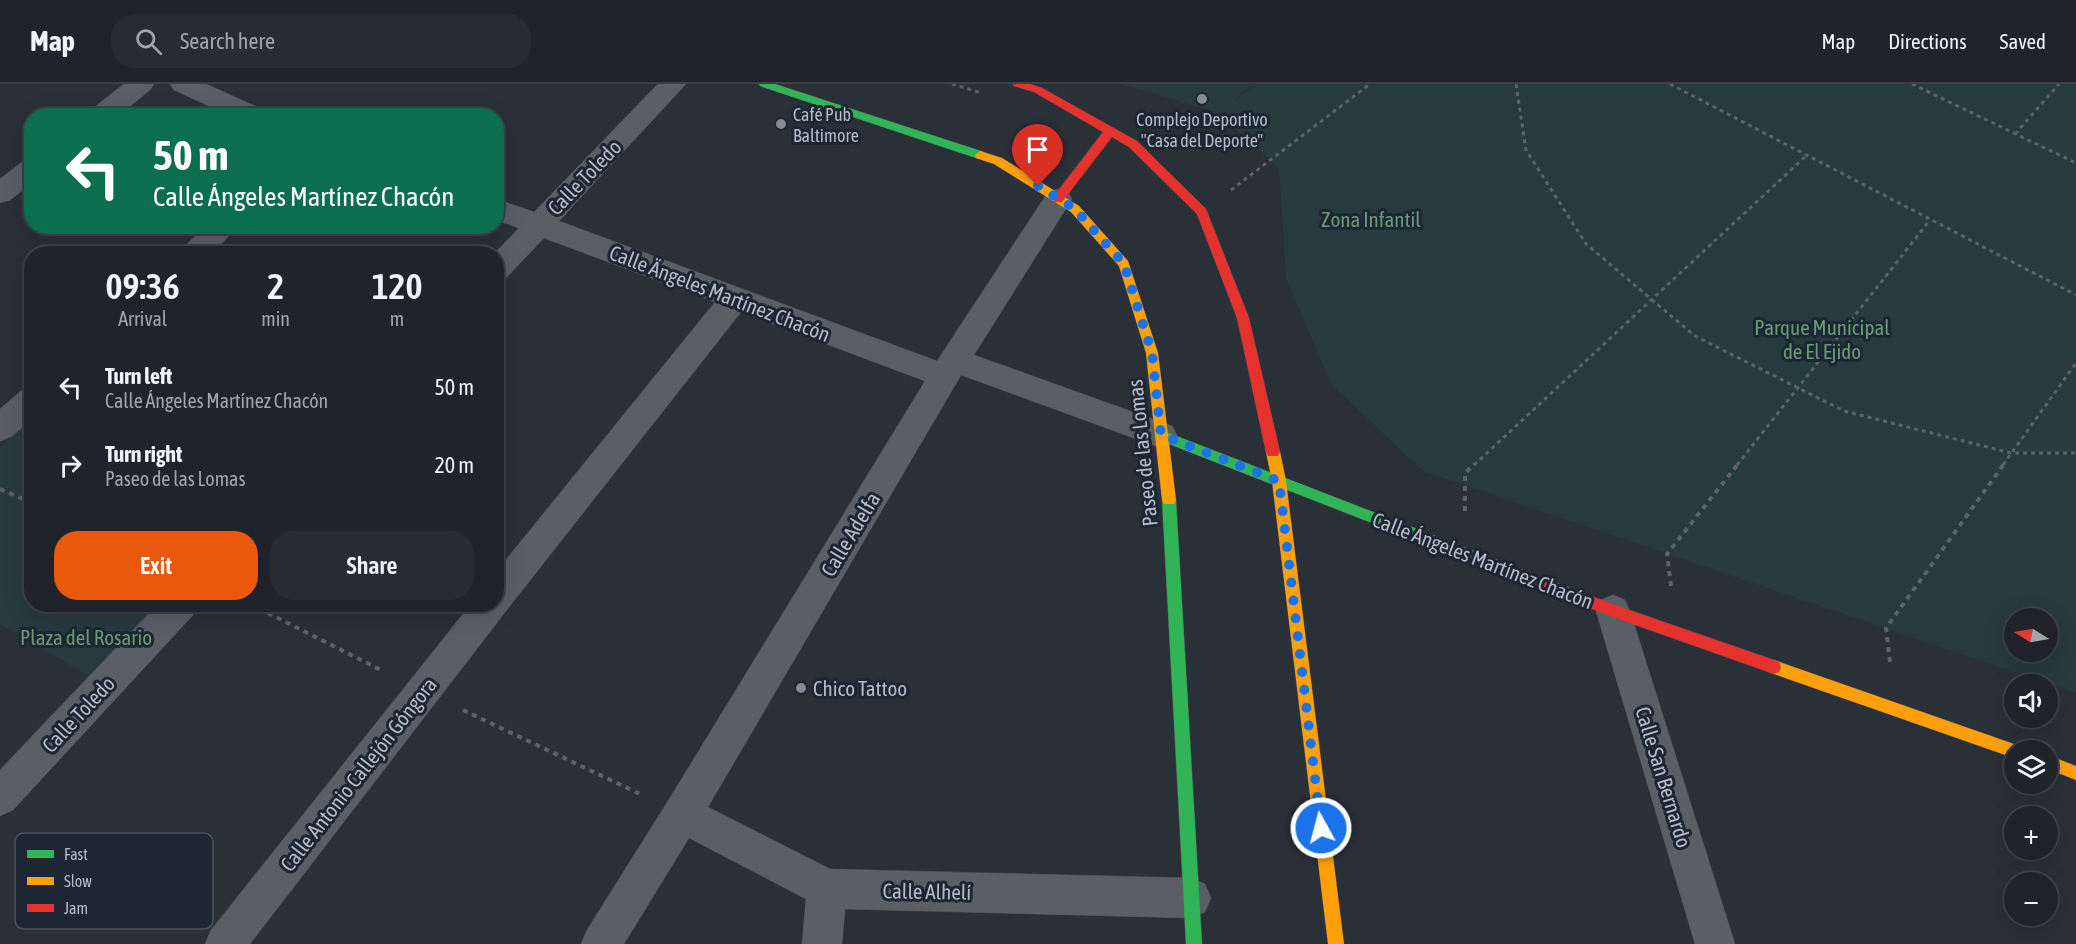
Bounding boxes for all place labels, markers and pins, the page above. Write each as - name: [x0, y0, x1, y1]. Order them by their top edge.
- marker: Complejo Deportivo "Casa del Deporte": [1195, 92, 1209, 106]
- place label: Café Pub Baltimore: [793, 104, 859, 146]
- place label: Complejo Deportivo "Casa del Deporte": [1136, 109, 1268, 151]
- marker: Café Pub Baltimore: [774, 117, 788, 131]
- pin: [1012, 124, 1063, 186]
- place label: Chico Tattoo: [813, 676, 907, 700]
- marker: Chico Tattoo: [794, 681, 808, 695]

